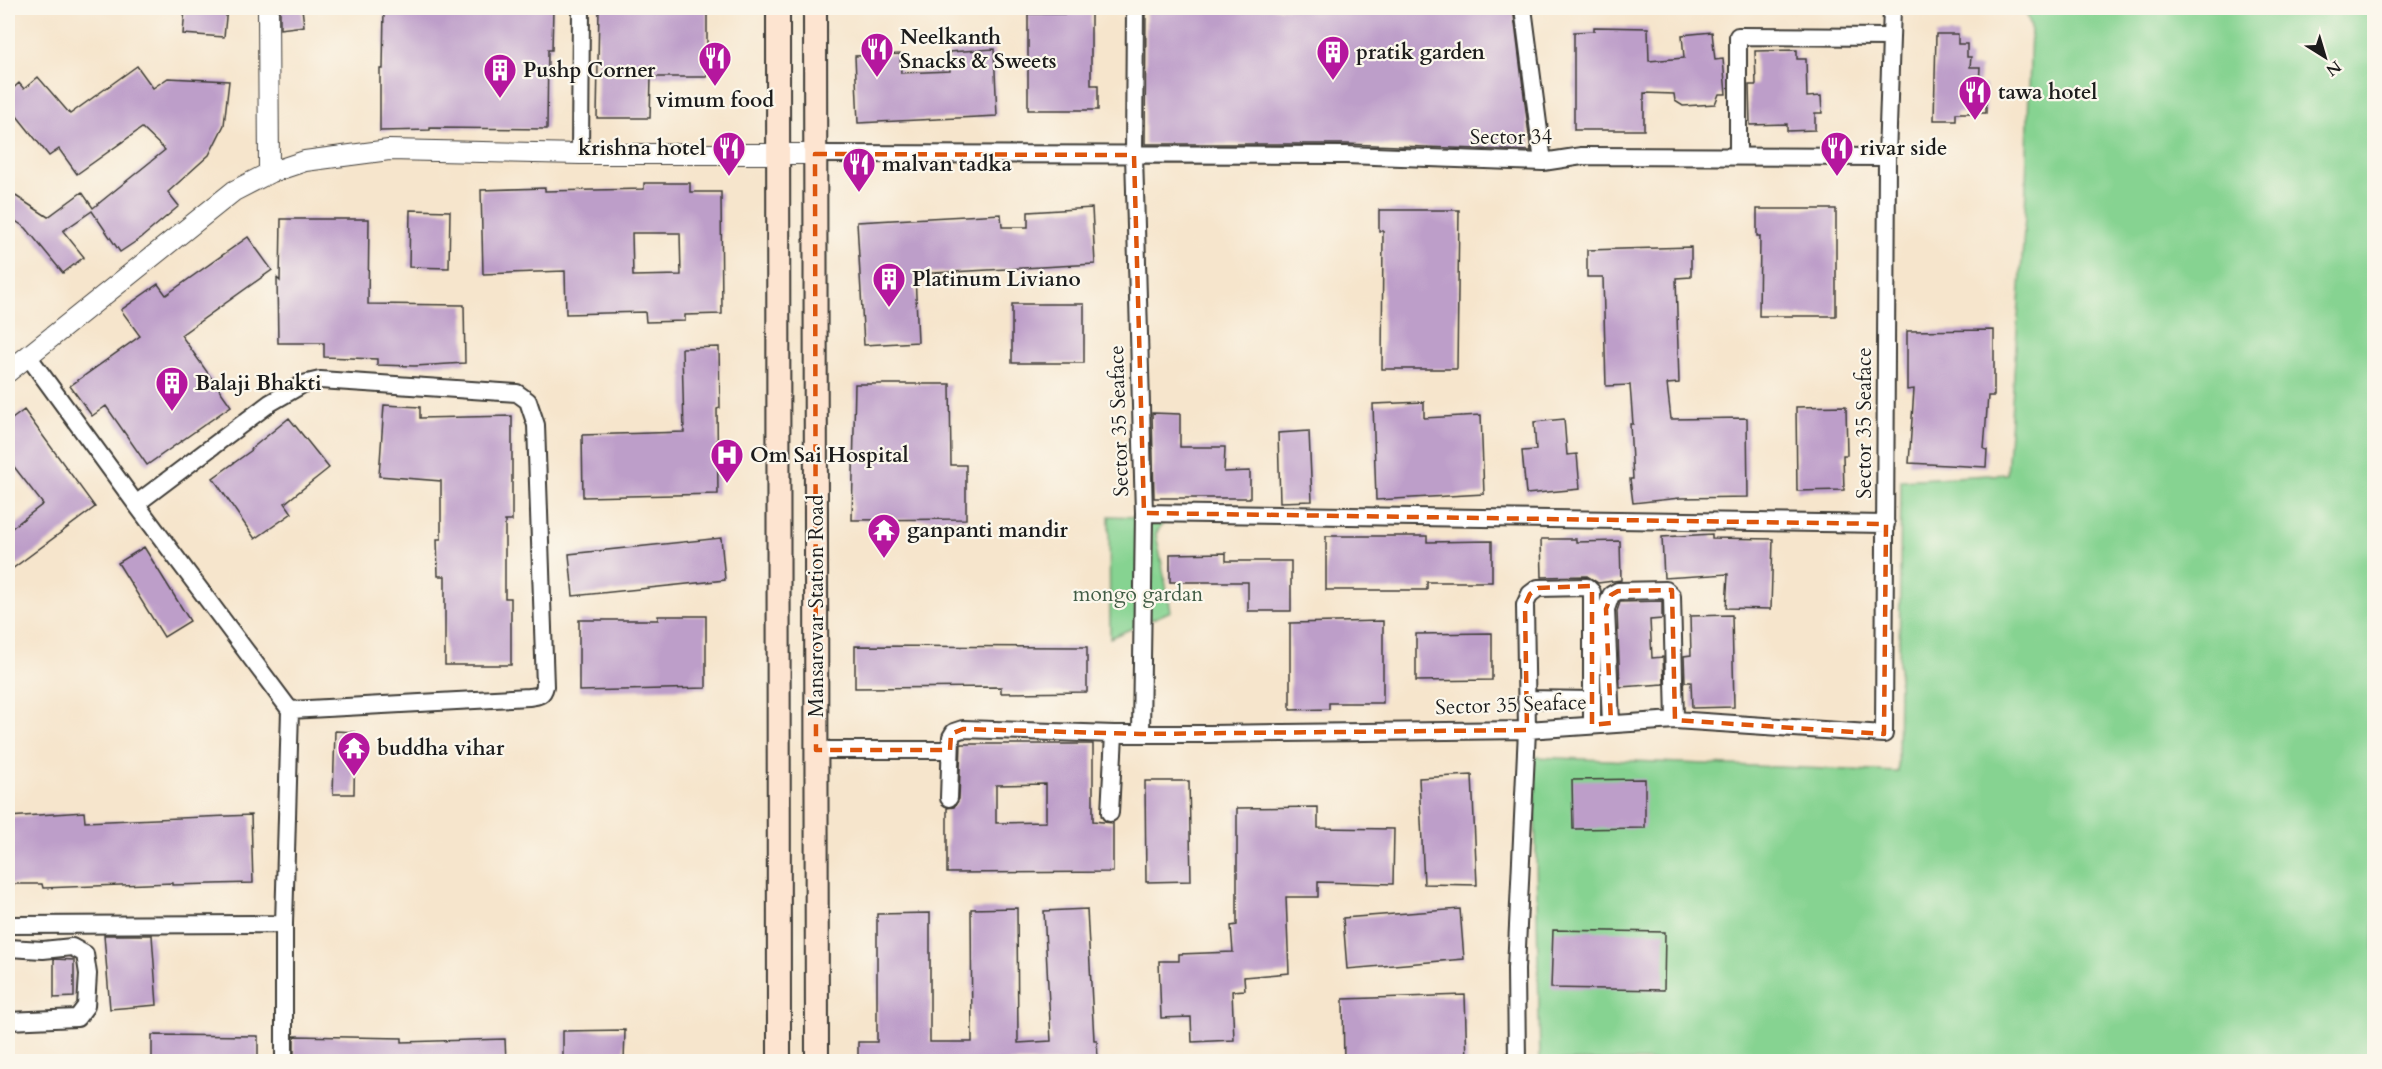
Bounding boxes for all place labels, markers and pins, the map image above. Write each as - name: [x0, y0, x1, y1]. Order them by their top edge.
- place label: Neelkanth Snacks & Sweets: [900, 23, 1057, 76]
- restaurant icon: Neelkanth Snacks & Sweets: [859, 31, 895, 78]
- building icon: pratik garden: [1315, 34, 1351, 81]
- place label: pratik garden: [1356, 38, 1486, 67]
- restaurant icon: vimum food: [697, 40, 733, 87]
- building icon: Pushp Corner: [482, 52, 518, 99]
- place label: Pushp Corner: [523, 56, 656, 85]
- restaurant icon: tawa hotel: [1957, 74, 1993, 121]
- place label: tawa hotel: [1998, 78, 2097, 107]
- place label: vimum food: [656, 86, 774, 115]
- restaurant icon: krishna hotel: [711, 130, 747, 177]
- restaurant icon: rivar side: [1819, 130, 1855, 177]
- place label: krishna hotel: [578, 134, 706, 163]
- place label: rivar side: [1860, 134, 1947, 163]
- restaurant icon: malvan tadka: [841, 146, 877, 193]
- place label: malvan tadka: [882, 150, 1012, 179]
- building icon: Platinum Liviano: [871, 261, 907, 308]
- place label: Platinum Liviano: [912, 265, 1081, 294]
- building icon: Balaji Bhakti: [154, 365, 190, 412]
- place label: Balaji Bhakti: [195, 369, 322, 398]
- hospital icon: Om Sai Hospital: [709, 437, 745, 484]
- place label: Om Sai Hospital: [750, 441, 909, 470]
- temple icon: ganpanti mandir: [866, 512, 902, 559]
- place label: ganpanti mandir: [907, 516, 1069, 545]
- temple icon: buddha vihar: [336, 730, 372, 777]
- place label: buddha vihar: [377, 734, 505, 763]

